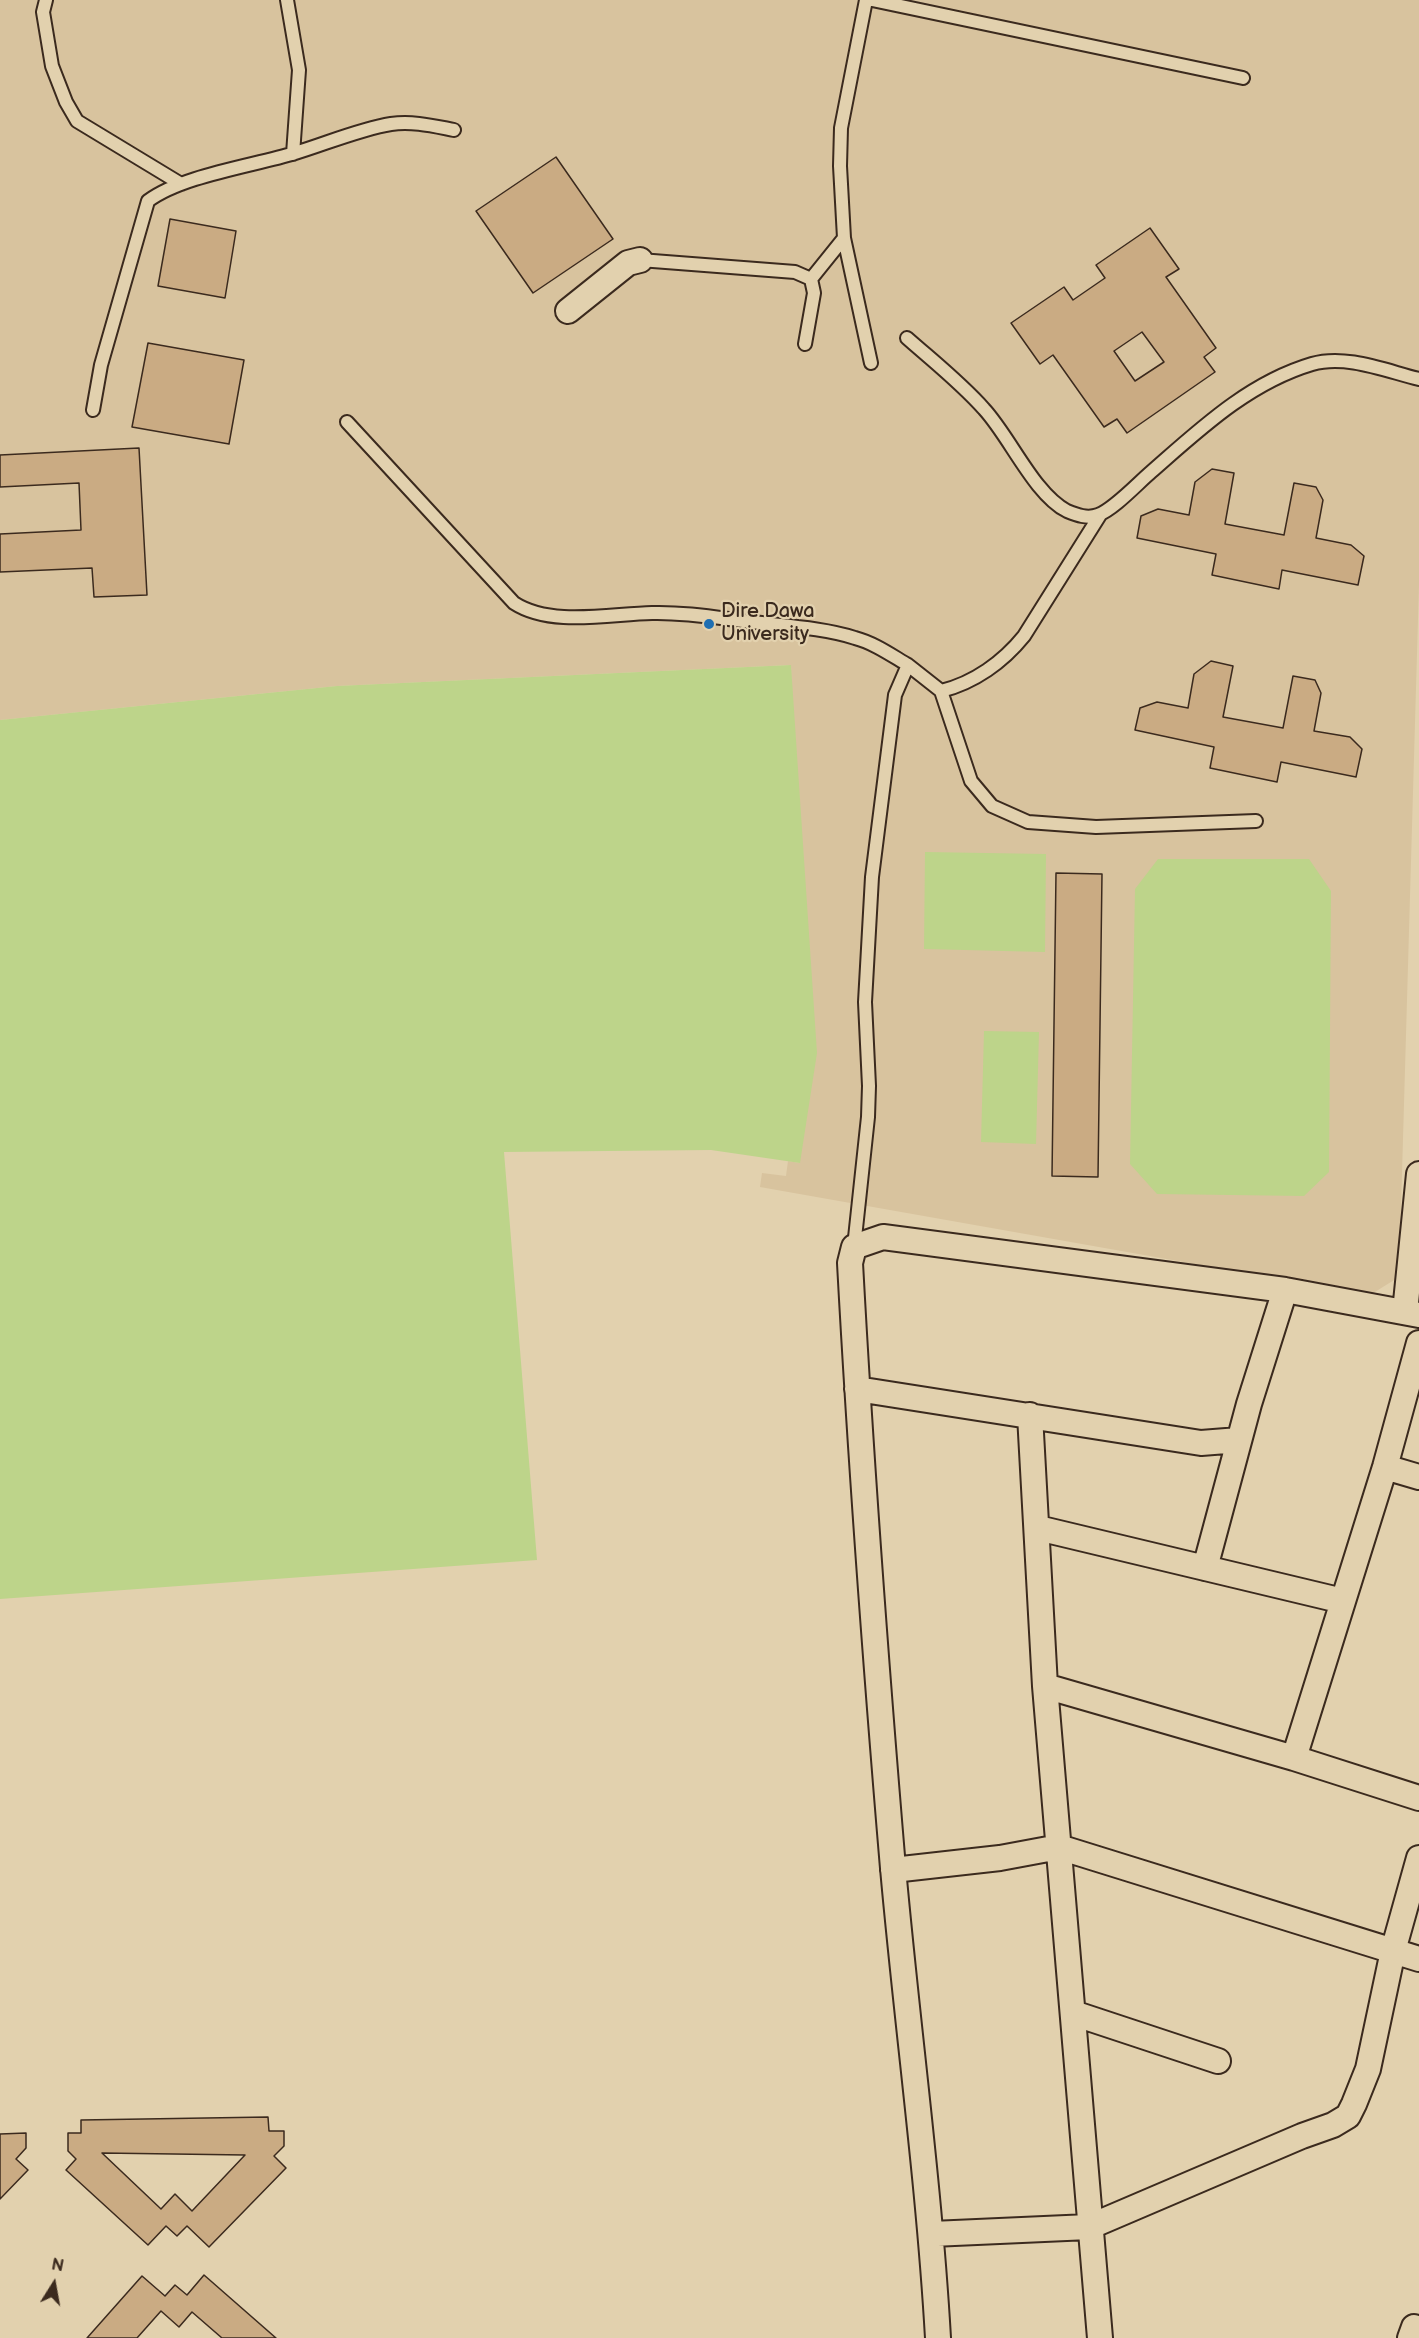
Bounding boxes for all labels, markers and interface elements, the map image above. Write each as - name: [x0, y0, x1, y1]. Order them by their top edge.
- place label: Dire Dawa University: [721, 600, 815, 647]
- marker: Dire Dawa University: [702, 617, 716, 631]
- north arrow: [24, 2254, 84, 2314]
- text: N: [50, 2255, 65, 2276]

